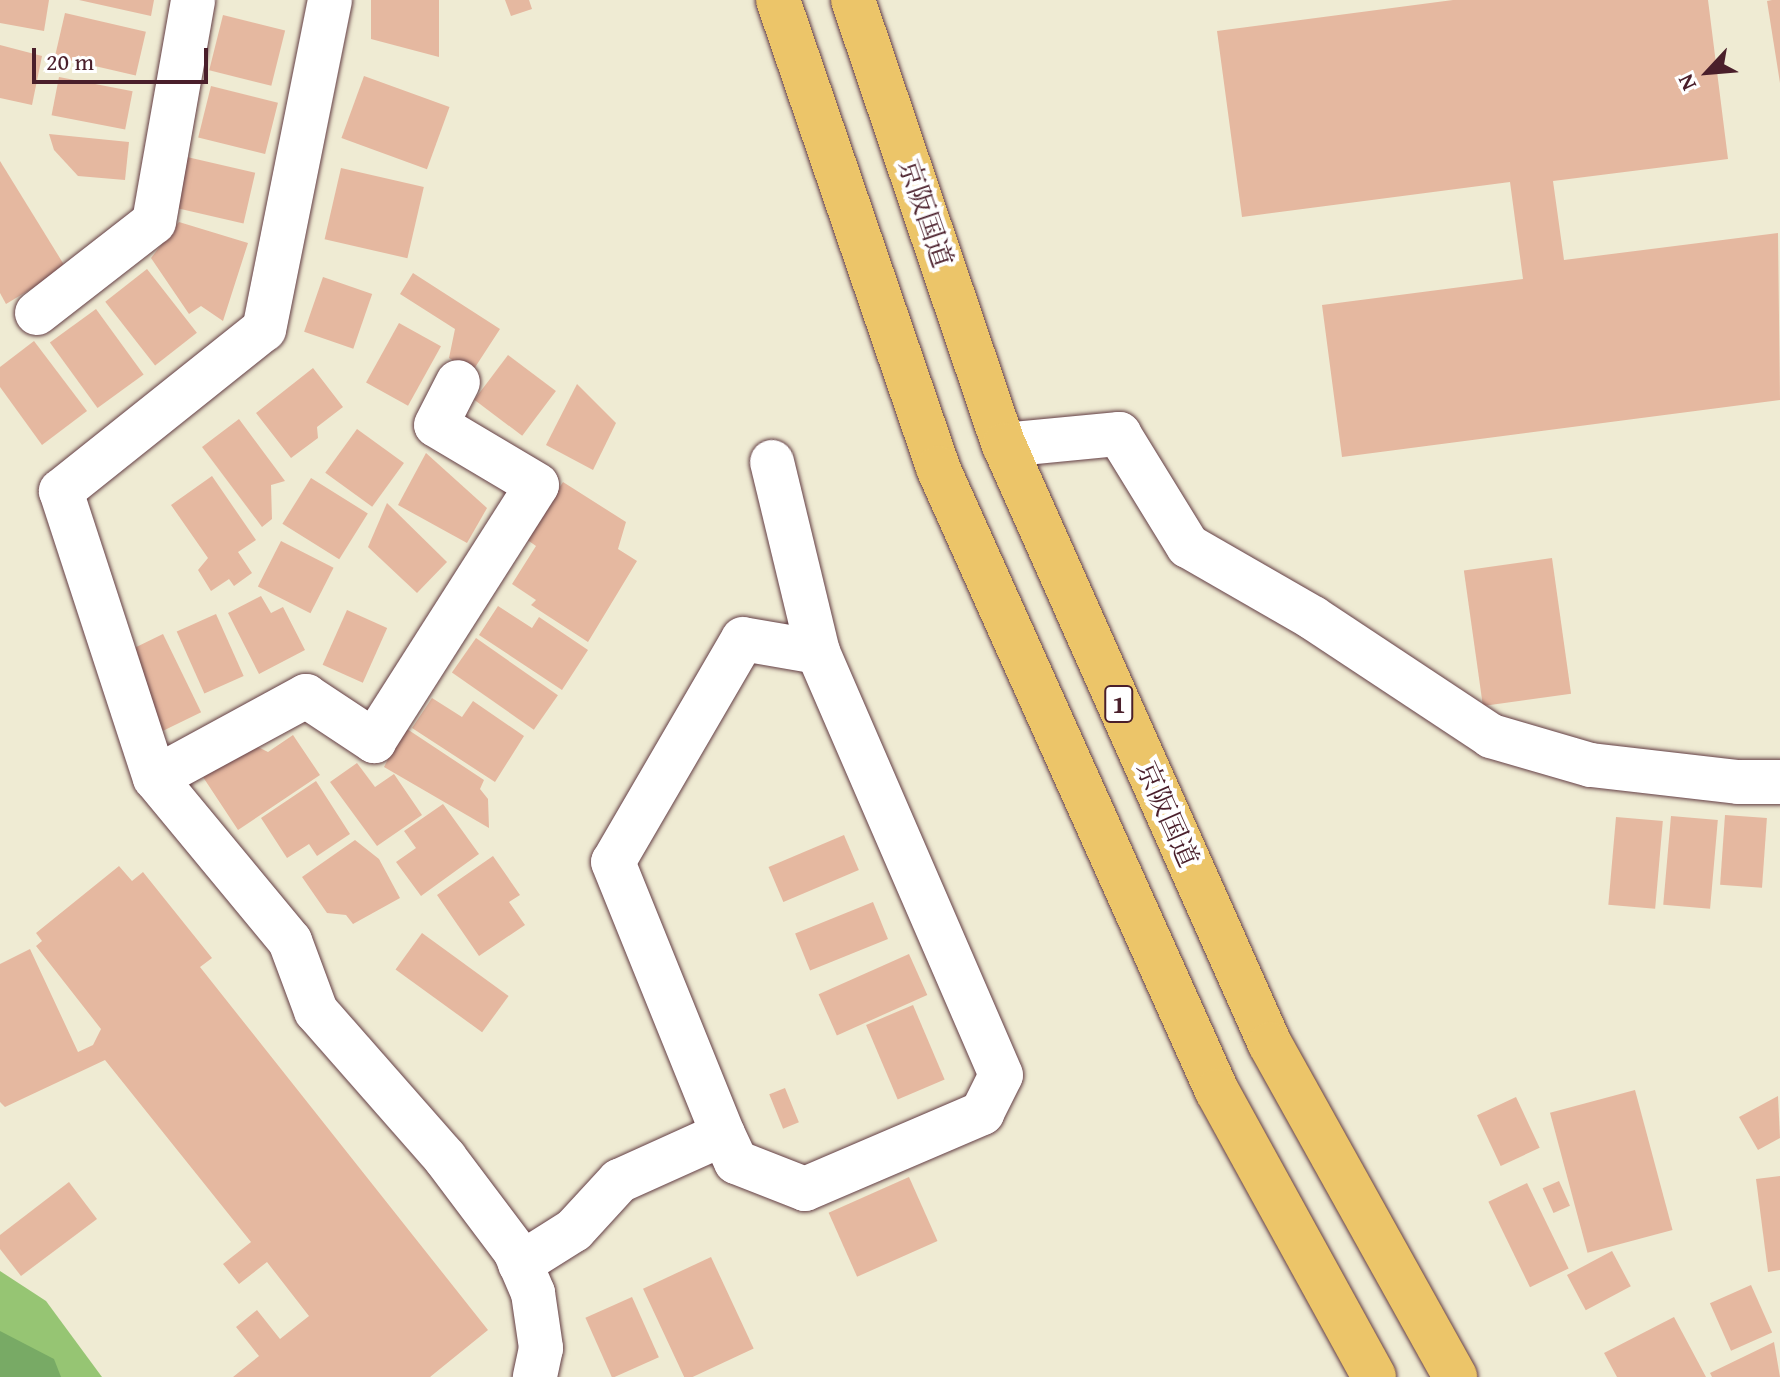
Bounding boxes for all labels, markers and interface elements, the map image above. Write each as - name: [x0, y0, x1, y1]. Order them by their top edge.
- scale bar: [36, 32, 212, 82]
- north arrow: [1668, 32, 1748, 112]
- text: 20 m: [46, 44, 94, 79]
- text: N: [1669, 69, 1704, 96]
- street label: 京阪国道: [892, 155, 960, 271]
- road number: 1: [1103, 682, 1135, 726]
- street label: 京阪国道: [1130, 756, 1206, 872]

